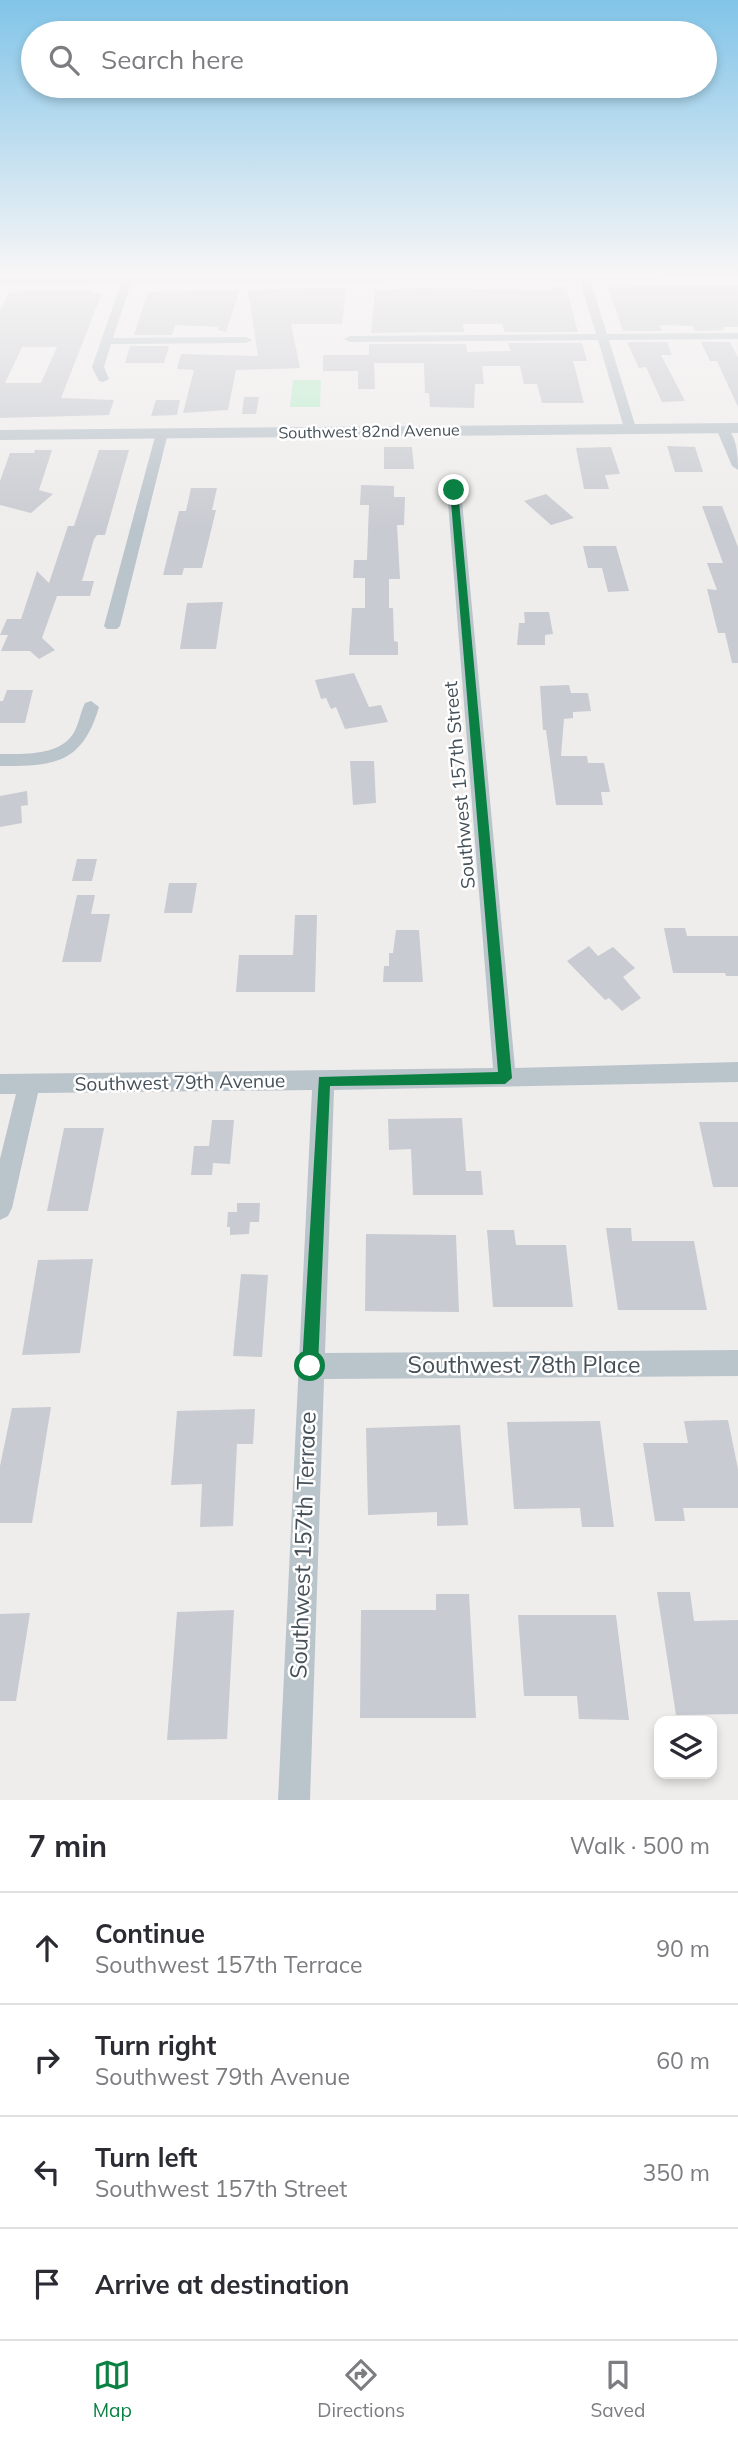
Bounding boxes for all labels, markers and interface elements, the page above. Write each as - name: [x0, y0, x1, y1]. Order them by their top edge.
- search box: [21, 21, 717, 98]
- icon: search: [45, 41, 83, 79]
- text: Search here: [101, 43, 244, 76]
- street label: Southwest 82nd Avenue: [278, 419, 460, 443]
- route end: [438, 474, 469, 505]
- street label: Southwest 157th Street: [438, 680, 480, 890]
- street label: Southwest 79th Avenue: [74, 1068, 286, 1096]
- route start: [294, 1350, 325, 1381]
- street label: Southwest 78th Place: [408, 1350, 640, 1379]
- street label: Southwest 157th Terrace: [283, 1411, 322, 1679]
- map controls: [654, 1716, 717, 1779]
- button: layers: [654, 1716, 717, 1779]
- text: 7 min: [28, 1827, 107, 1865]
- text: Walk · 500 m: [570, 1831, 710, 1860]
- text: Continue: [95, 1917, 205, 1950]
- icon: ahead: [28, 1929, 66, 1967]
- text: 90 m: [656, 1934, 710, 1963]
- text: Southwest 157th Terrace: [95, 1950, 362, 1979]
- text: Turn right: [95, 2029, 216, 2062]
- icon: right: [28, 2041, 66, 2079]
- text: 60 m: [656, 2046, 710, 2075]
- text: Southwest 79th Avenue: [95, 2062, 350, 2091]
- text: Turn left: [95, 2141, 197, 2174]
- icon: left: [28, 2153, 66, 2191]
- text: 350 m: [642, 2158, 710, 2187]
- text: Southwest 157th Street: [95, 2174, 347, 2203]
- icon: arrive: [28, 2265, 66, 2303]
- text: Arrive at destination: [95, 2268, 350, 2301]
- tab: Map: [93, 2356, 132, 2422]
- tab: Directions: [317, 2356, 405, 2422]
- tab: Saved: [590, 2356, 645, 2422]

